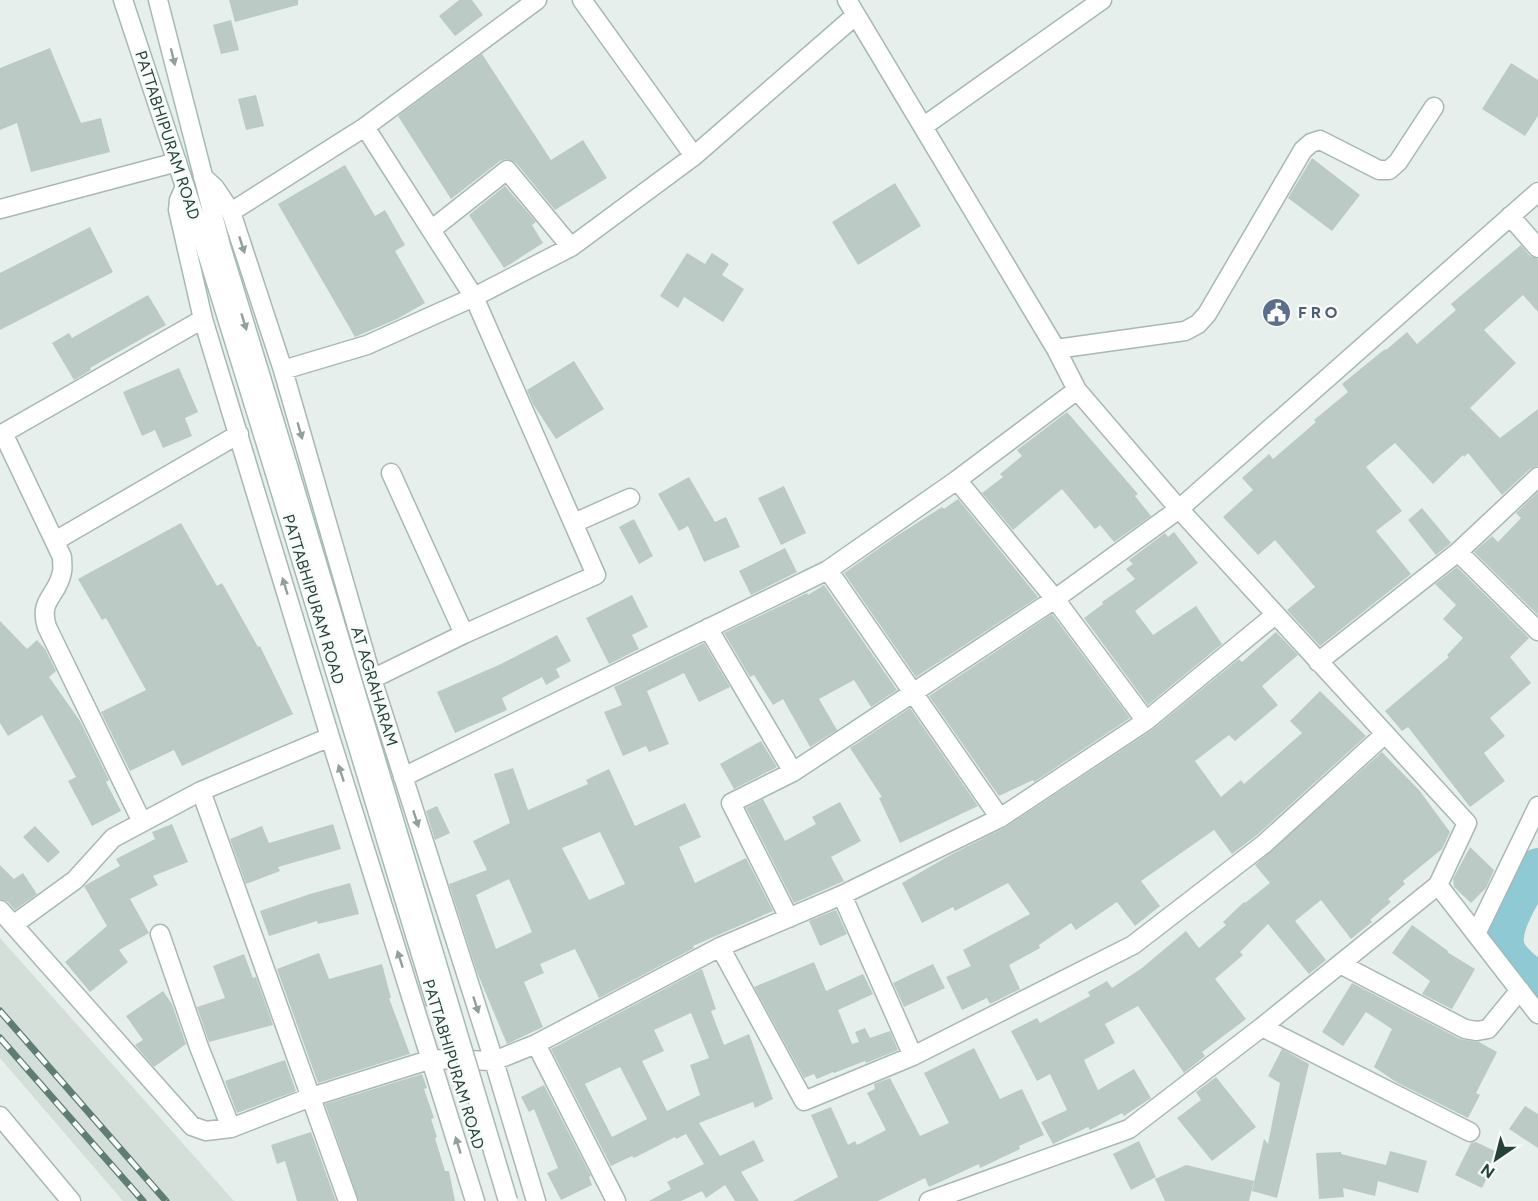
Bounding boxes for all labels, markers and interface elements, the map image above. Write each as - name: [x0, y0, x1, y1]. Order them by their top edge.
- one-way arrow: [168, 47, 178, 66]
- street label: PATTABHIPURAM ROAD: [131, 48, 204, 222]
- one-way arrow: [238, 236, 247, 254]
- public building icon: F R O: [1261, 296, 1293, 328]
- place label: F R O: [1298, 303, 1338, 322]
- one-way arrow: [240, 313, 249, 331]
- one-way arrow: [296, 422, 305, 440]
- street label: PATTABHIPURAM ROAD: [279, 512, 348, 686]
- one-way arrow: [280, 577, 289, 595]
- street label: AT AGRAHARAM: [347, 624, 402, 748]
- one-way arrow: [336, 764, 345, 782]
- one-way arrow: [412, 810, 422, 828]
- one-way arrow: [395, 950, 404, 968]
- street label: PATTABHIPURAM ROAD: [419, 977, 488, 1151]
- one-way arrow: [472, 996, 481, 1014]
- north arrow: [1466, 1129, 1526, 1189]
- one-way arrow: [453, 1136, 462, 1154]
- text: N: [1477, 1160, 1498, 1182]

